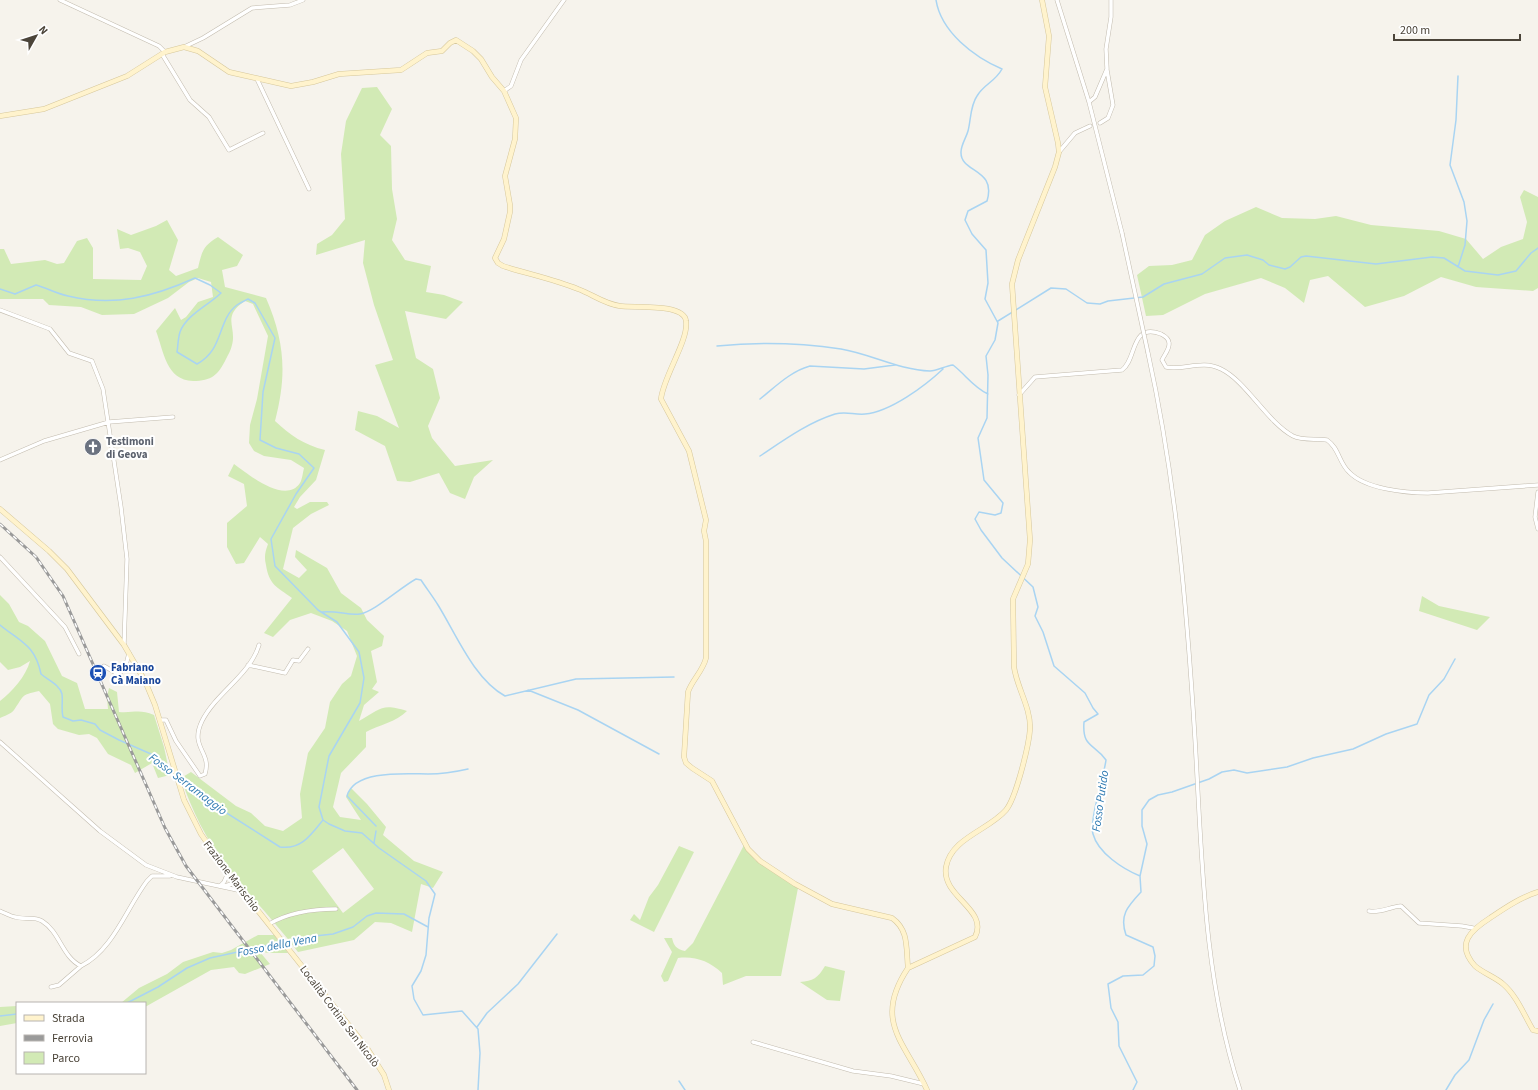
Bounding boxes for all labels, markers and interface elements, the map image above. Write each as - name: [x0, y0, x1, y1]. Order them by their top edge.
- north arrow: [16, 16, 56, 56]
- scale bar: [1394, 16, 1520, 42]
- text: N: [35, 22, 52, 38]
- text: 200 m: [1400, 22, 1430, 39]
- place label: Testimoni di Geova: [106, 434, 154, 462]
- church icon: Testimoni di Geova: [83, 437, 103, 457]
- place label: Fabriano Cà Maiano: [111, 660, 161, 688]
- station icon: Fabriano Cà Maiano: [88, 663, 108, 683]
- water label: Fosso Serramaggio: [145, 749, 230, 819]
- water label: Fosso Putido: [1088, 769, 1113, 833]
- street label: Frazione Marischio: [200, 838, 263, 915]
- water label: Fosso della Vena: [236, 929, 319, 962]
- street label: Località Cortina San Nicolò: [296, 962, 383, 1070]
- legend: [16, 1002, 146, 1074]
- text: Strada: [52, 1010, 85, 1027]
- text: Ferrovia: [52, 1030, 93, 1047]
- text: Parco: [52, 1050, 80, 1067]

